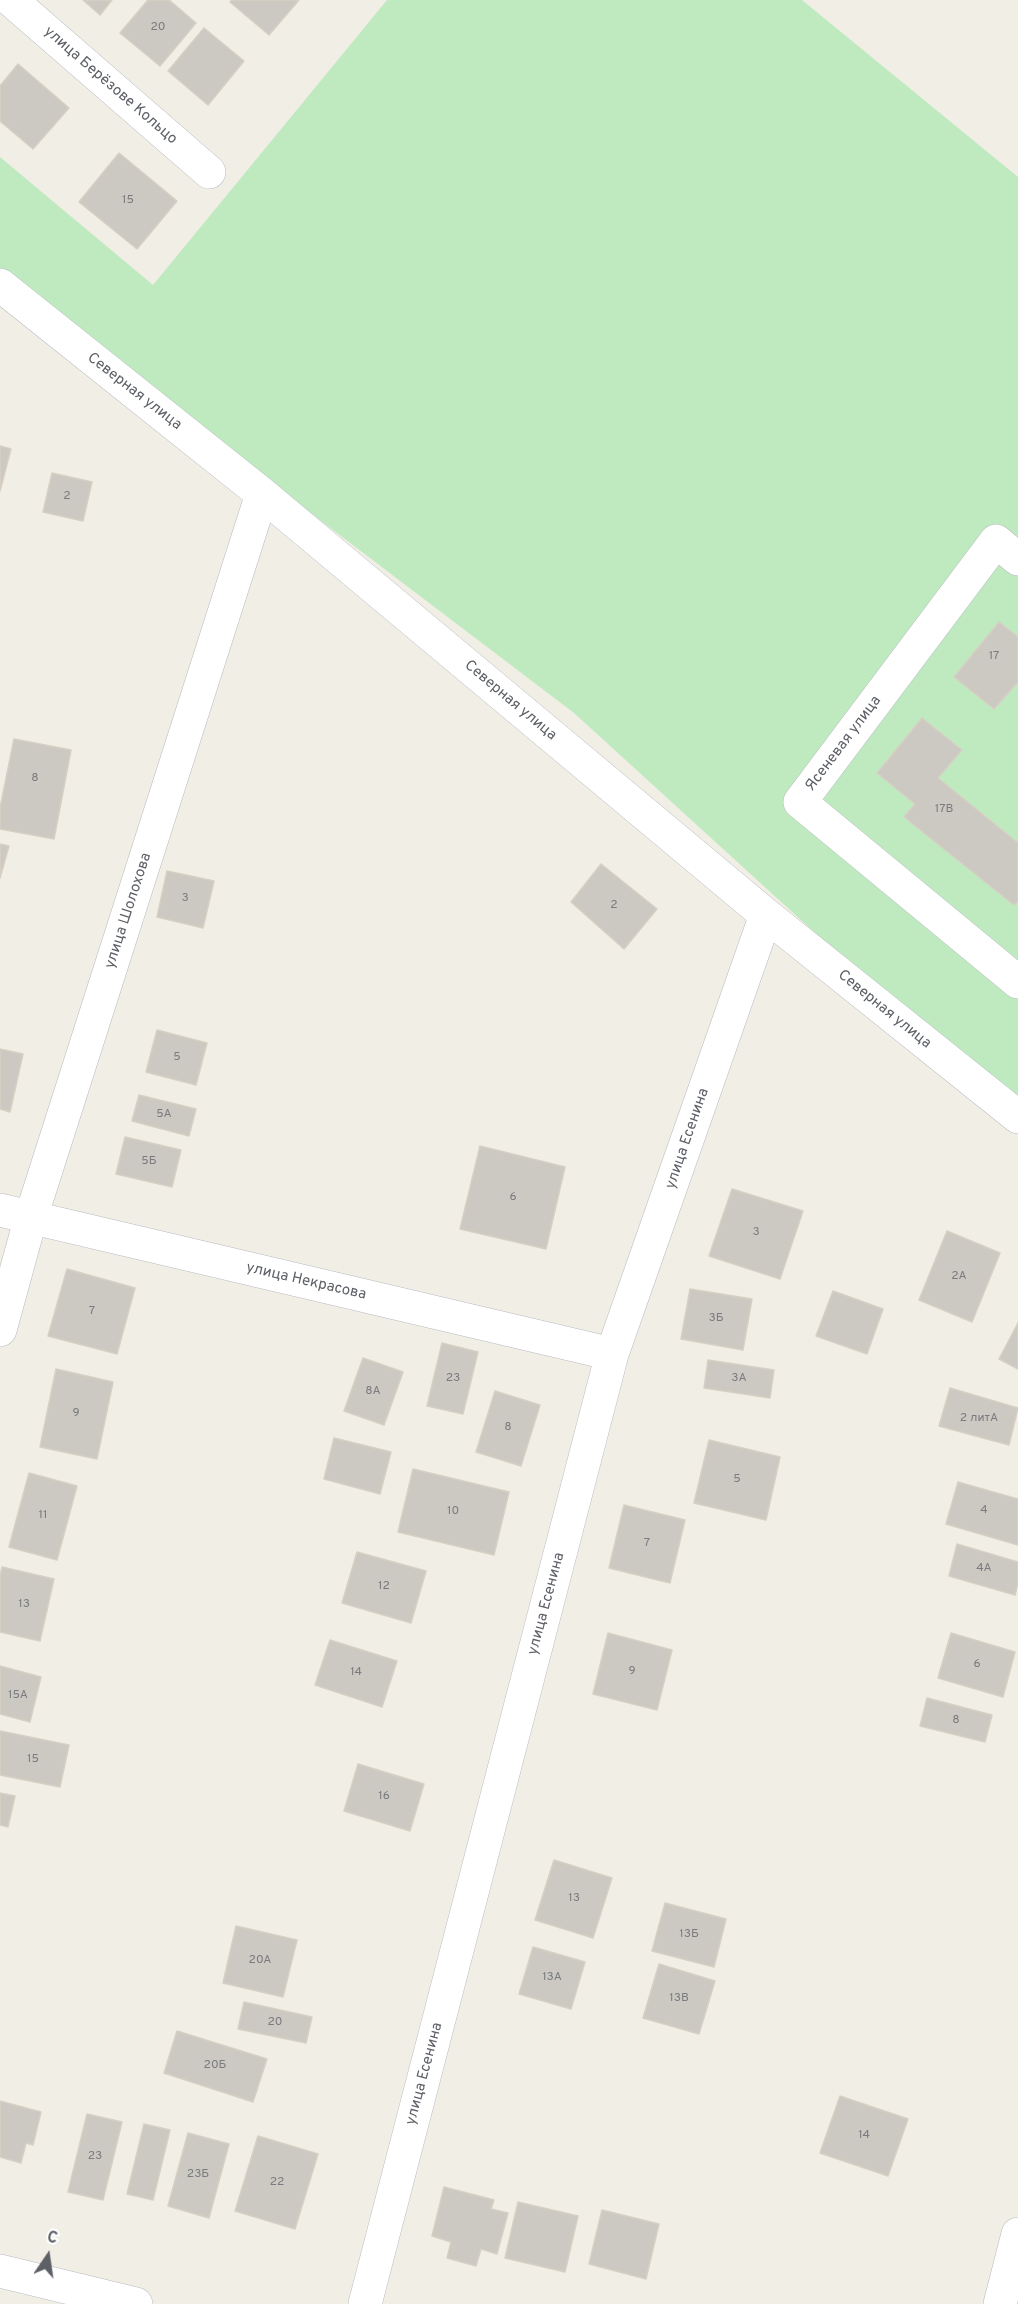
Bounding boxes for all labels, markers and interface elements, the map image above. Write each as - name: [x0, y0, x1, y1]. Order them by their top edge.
- house number: 20: [150, 21, 166, 35]
- street label: улица Берёзове Кольцо: [40, 23, 180, 149]
- house number: 15: [122, 194, 134, 208]
- street label: Северная улица: [83, 349, 185, 435]
- house number: 2: [63, 490, 71, 504]
- house number: 17: [989, 650, 999, 664]
- street label: Северная улица: [460, 657, 560, 745]
- street label: Ясеневая улица: [802, 693, 886, 795]
- house number: 8: [31, 772, 39, 786]
- house number: 17В: [935, 803, 953, 817]
- street label: улица Шолохова: [102, 851, 156, 971]
- house number: 3: [181, 892, 189, 906]
- house number: 2: [610, 899, 618, 913]
- street label: Северная улица: [834, 967, 934, 1053]
- house number: 5: [173, 1051, 181, 1065]
- street label: улица Есенина: [662, 1086, 714, 1192]
- house number: 5А: [156, 1108, 172, 1122]
- house number: 5Б: [141, 1155, 157, 1169]
- house number: 6: [509, 1191, 517, 1205]
- house number: 3: [752, 1226, 760, 1240]
- street label: улица Некрасова: [244, 1259, 368, 1305]
- house number: 2А: [951, 1270, 967, 1284]
- house number: 7: [89, 1305, 95, 1319]
- house number: 3Б: [708, 1312, 724, 1326]
- house number: 23: [446, 1372, 460, 1386]
- house number: 3А: [731, 1372, 747, 1386]
- house number: 8А: [365, 1385, 381, 1399]
- house number: 9: [72, 1407, 80, 1421]
- house number: 2 литА: [960, 1412, 998, 1426]
- house number: 8: [504, 1421, 512, 1435]
- house number: 5: [733, 1473, 741, 1487]
- house number: 4: [980, 1504, 988, 1518]
- house number: 10: [447, 1505, 459, 1519]
- house number: 11: [39, 1509, 47, 1523]
- house number: 7: [644, 1537, 650, 1551]
- street label: улица Есенина: [525, 1551, 569, 1657]
- house number: 4А: [976, 1562, 992, 1576]
- house number: 12: [378, 1580, 390, 1594]
- house number: 13: [18, 1598, 30, 1612]
- house number: 6: [973, 1658, 981, 1672]
- house number: 9: [628, 1665, 636, 1679]
- house number: 14: [350, 1666, 362, 1680]
- house number: 15А: [8, 1689, 28, 1703]
- house number: 8: [952, 1714, 960, 1728]
- house number: 15: [27, 1753, 39, 1767]
- house number: 16: [378, 1790, 390, 1804]
- house number: 13: [568, 1892, 580, 1906]
- house number: 13Б: [679, 1928, 699, 1942]
- house number: 20А: [249, 1954, 271, 1968]
- house number: 13А: [542, 1971, 562, 1985]
- house number: 13В: [669, 1992, 689, 2006]
- house number: 20: [267, 2016, 283, 2030]
- street label: улица Есенина: [403, 2021, 447, 2127]
- house number: 20Б: [204, 2059, 226, 2073]
- house number: 14: [858, 2129, 870, 2143]
- house number: 23: [88, 2150, 102, 2164]
- house number: 23Б: [187, 2168, 209, 2182]
- house number: 22: [270, 2176, 284, 2190]
- north arrow: [18, 2226, 78, 2286]
- text: С: [45, 2228, 59, 2249]

